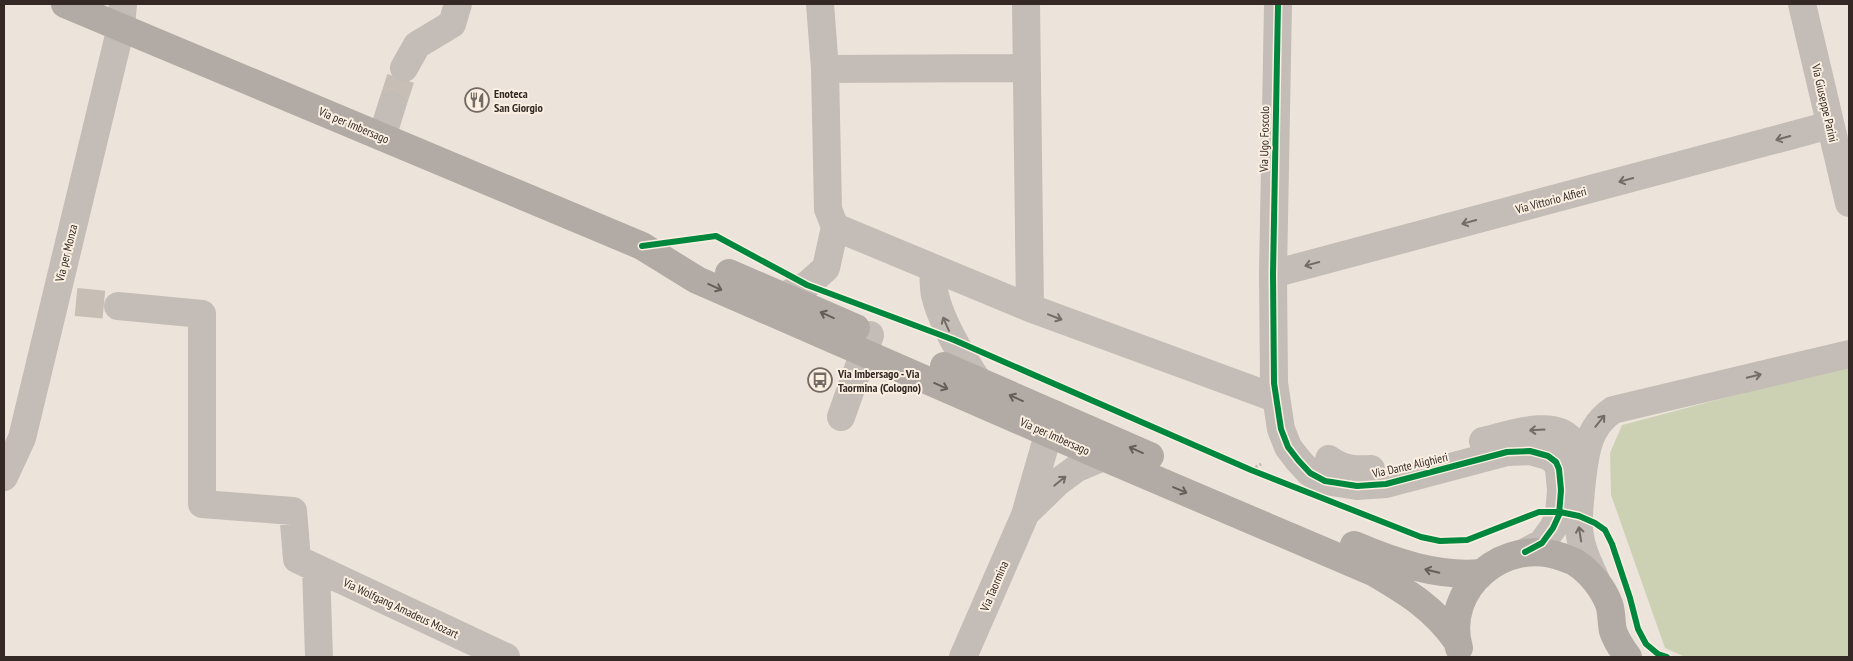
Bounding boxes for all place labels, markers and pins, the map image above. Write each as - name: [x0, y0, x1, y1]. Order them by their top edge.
- place label: Enoteca San Giorgio: [494, 86, 544, 115]
- restaurant icon: Enoteca San Giorgio: [464, 87, 490, 113]
- place label: Via Imbersago - Via Taormina (Cologno): [837, 366, 921, 395]
- bus stop icon: Via Imbersago - Via Taormina (Cologno): [807, 367, 833, 393]

